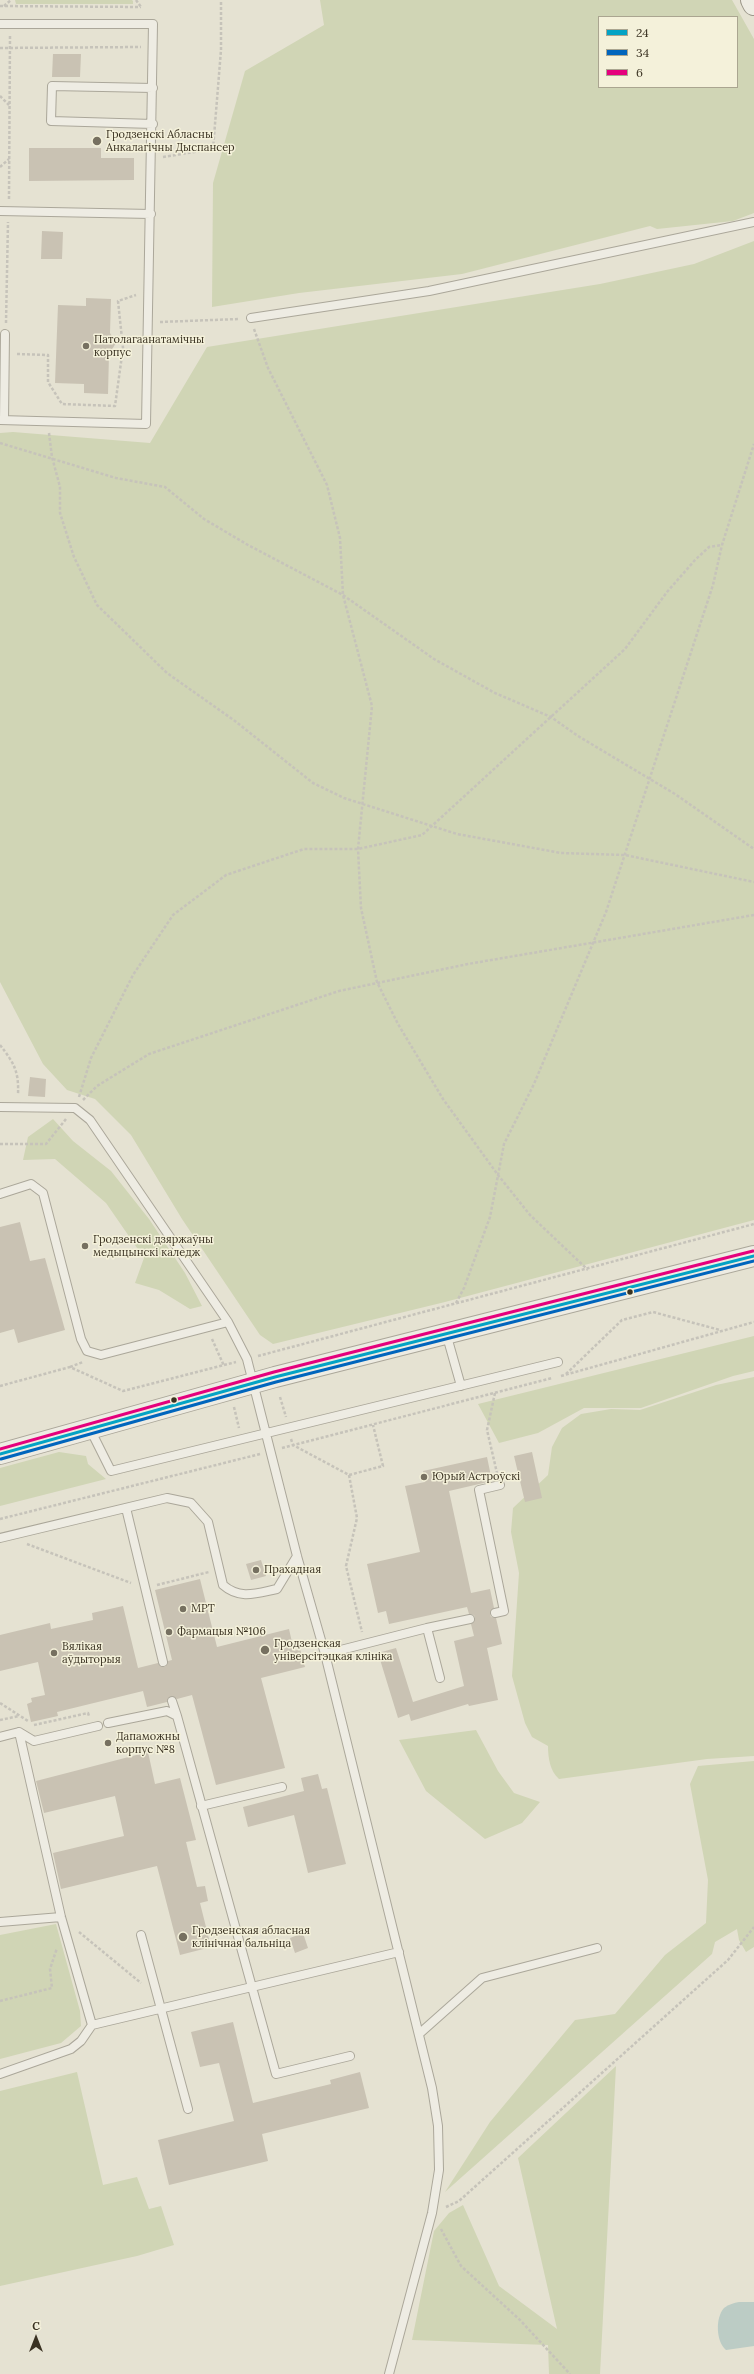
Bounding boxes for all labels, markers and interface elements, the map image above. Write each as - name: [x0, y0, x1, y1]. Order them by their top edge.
- legend: [598, 16, 738, 88]
- text: 24: [636, 25, 649, 40]
- text: 34: [636, 45, 649, 60]
- text: 6: [636, 65, 643, 80]
- place label: Гродзенскі Абласны Анкалагічны Дыспансер: [106, 128, 235, 154]
- marker: Гродзенскі Абласны Анкалагічны Дыспансер: [91, 135, 103, 147]
- place label: Патолагаанатамічны корпус: [94, 333, 204, 359]
- marker: Патолагаанатамічны корпус: [81, 341, 91, 351]
- place label: Гродзенскі дзяржаўны медыцынскі каледж: [93, 1233, 213, 1259]
- marker: Гродзенскі дзяржаўны медыцынскі каледж: [80, 1241, 90, 1251]
- unlabelled marker: [625, 1287, 635, 1297]
- unlabelled marker: [169, 1395, 179, 1405]
- place label: Юрый Астроўскі: [432, 1470, 520, 1484]
- marker: Юрый Астроўскі: [419, 1472, 429, 1482]
- place label: Прахадная: [264, 1563, 321, 1577]
- marker: Прахадная: [251, 1565, 261, 1575]
- place label: МРТ: [191, 1602, 215, 1616]
- marker: МРТ: [178, 1604, 188, 1614]
- place label: Фармацыя №106: [177, 1625, 266, 1639]
- marker: Фармацыя №106: [164, 1627, 174, 1637]
- place label: Гродзенская універсітэцкая клініка: [274, 1637, 392, 1663]
- place label: Вялікая аўдыторыя: [62, 1640, 121, 1666]
- marker: Гродзенская універсітэцкая клініка: [259, 1644, 271, 1656]
- marker: Вялікая аўдыторыя: [49, 1648, 59, 1658]
- place label: Дапаможны корпус №8: [116, 1730, 180, 1756]
- marker: Дапаможны корпус №8: [103, 1738, 113, 1748]
- place label: Гродзенская абласная клінічная бальніца: [192, 1924, 310, 1950]
- marker: Гродзенская абласная клінічная бальніца: [177, 1931, 189, 1943]
- north arrow: [16, 2318, 56, 2358]
- text: С: [32, 2319, 40, 2333]

